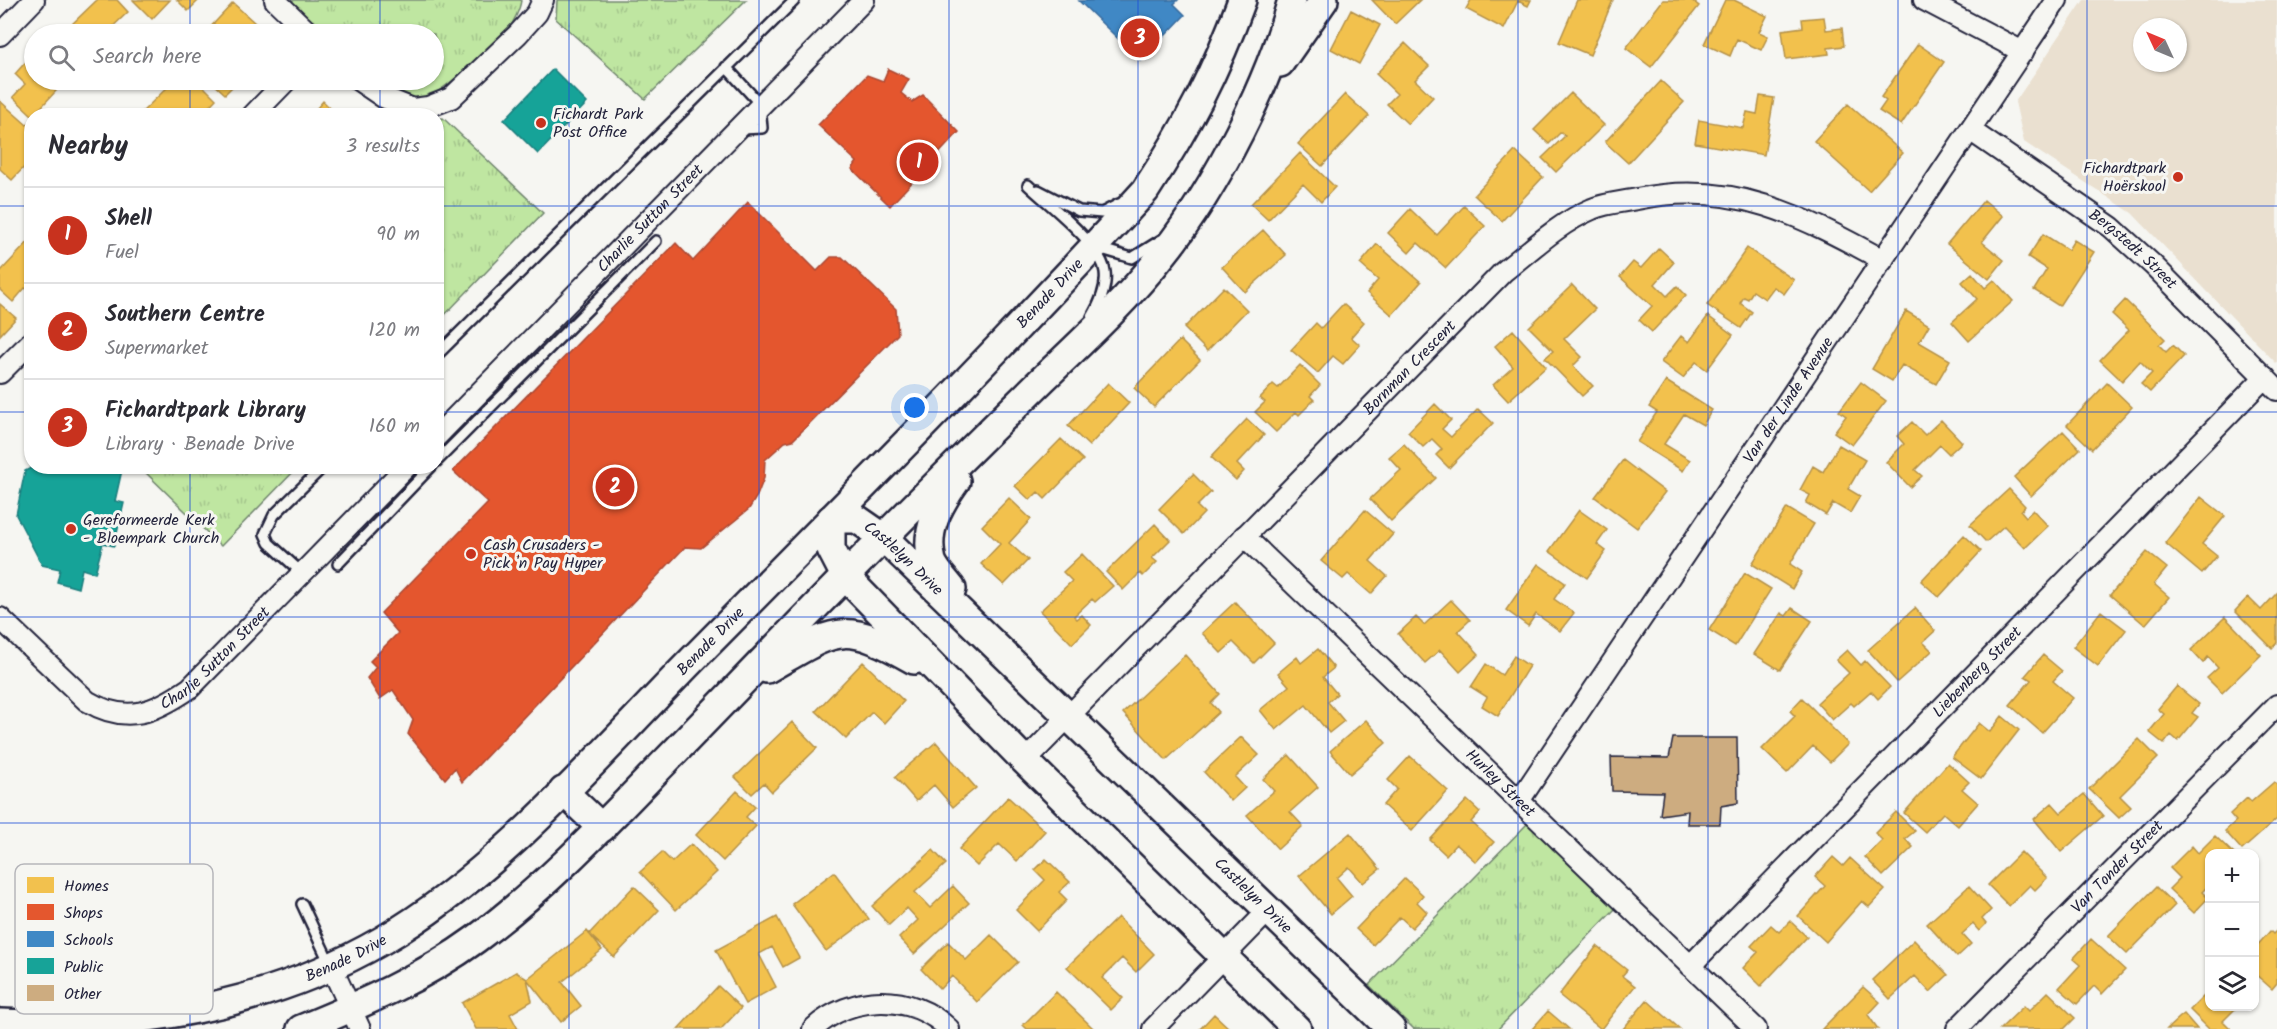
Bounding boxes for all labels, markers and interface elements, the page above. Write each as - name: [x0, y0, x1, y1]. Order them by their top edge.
- pin: 3: [1120, 15, 1160, 60]
- north arrow: [2133, 18, 2187, 72]
- search box: [24, 24, 444, 90]
- text: Search here: [93, 40, 201, 75]
- icon: search: [45, 41, 78, 74]
- place label: Fichardt Park Post Office: [553, 102, 644, 145]
- marker: Fichardt Park Post Office: [534, 116, 548, 130]
- text: Nearby: [48, 126, 128, 168]
- text: 3 results: [346, 131, 420, 163]
- pin: 1: [900, 140, 938, 184]
- place label: Fichardtpark Hoërskool: [2083, 156, 2166, 199]
- street label: Charlie Sutton Street: [591, 158, 710, 278]
- marker: Fichardtpark Hoërskool: [2171, 170, 2185, 184]
- text: Shell: [105, 202, 152, 237]
- street label: Bergstedt Street: [2083, 203, 2184, 296]
- text: 1: [64, 219, 71, 251]
- text: 90 m: [376, 219, 420, 251]
- text: Fuel: [105, 237, 139, 269]
- street label: Benade Drive: [1010, 253, 1089, 334]
- text: Southern Centre: [105, 298, 265, 333]
- street label: Bornman Crescent: [1357, 314, 1462, 421]
- text: 2: [62, 315, 73, 347]
- text: 120 m: [368, 315, 420, 347]
- street label: Van der Linde Avenue: [1737, 332, 1840, 468]
- text: Supermarket: [105, 333, 208, 365]
- your location: [900, 393, 929, 422]
- text: Fichardtpark Library: [105, 394, 306, 429]
- text: 3: [62, 411, 73, 443]
- text: 160 m: [369, 411, 420, 443]
- text: Library · Benade Drive: [105, 429, 294, 461]
- pin: 2: [596, 464, 634, 510]
- place label: Gereformeerde Kerk - Bloempark Church: [83, 508, 219, 551]
- street label: Castlelyn Drive: [858, 515, 949, 602]
- marker: Gereformeerde Kerk - Bloempark Church: [64, 522, 78, 536]
- place label: Cash Crusaders - Pick 'n Pay Hyper: [483, 533, 604, 576]
- marker: Cash Crusaders - Pick 'n Pay Hyper: [464, 547, 478, 561]
- street label: Charlie Sutton Street: [155, 600, 276, 717]
- street label: Benade Drive: [671, 601, 750, 681]
- street label: Liebenberg Street: [1926, 620, 2028, 723]
- street label: Hurley Street: [1460, 743, 1542, 823]
- street label: Van Tonder Street: [2065, 814, 2170, 919]
- map controls: [2205, 849, 2259, 1011]
- button: +: [2205, 849, 2259, 903]
- street label: Castlelyn Drive: [1208, 851, 1298, 940]
- legend: [15, 864, 213, 1014]
- text: Homes: [64, 874, 109, 899]
- text: Shops: [64, 901, 103, 926]
- button: −: [2205, 903, 2259, 957]
- text: Schools: [64, 928, 114, 953]
- street label: Benade Drive: [301, 928, 392, 989]
- text: Public: [64, 955, 104, 980]
- button: layers: [2205, 957, 2259, 1011]
- text: Other: [64, 982, 103, 1007]

